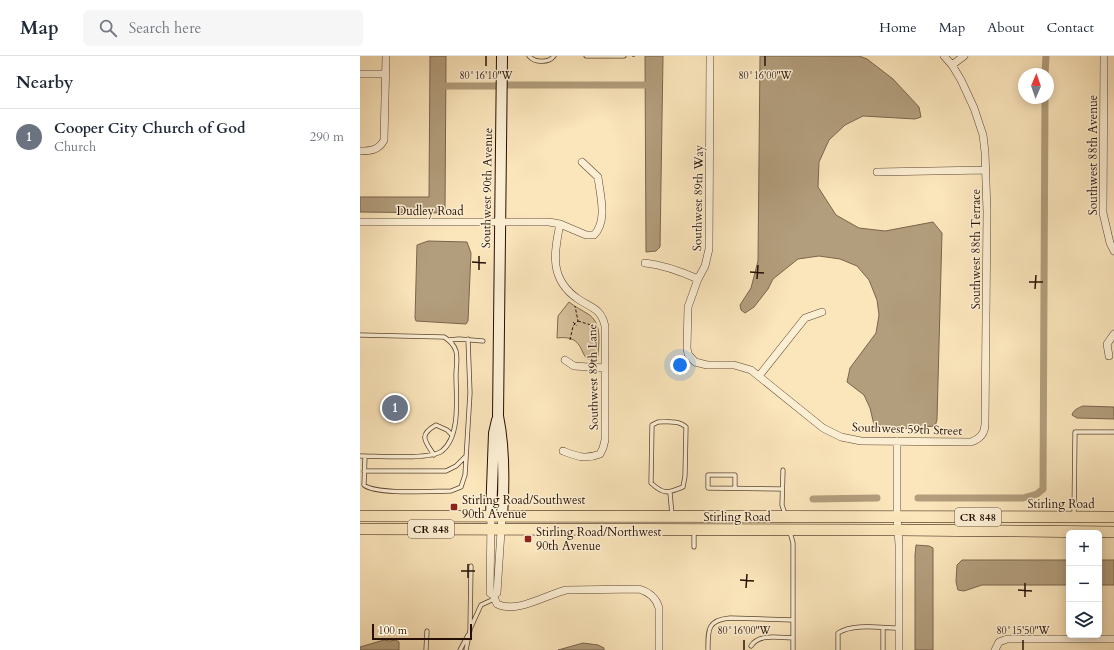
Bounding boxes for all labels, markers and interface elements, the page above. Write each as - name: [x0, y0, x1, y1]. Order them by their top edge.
- search box: [83, 10, 363, 46]
- text: Map: [20, 15, 59, 41]
- icon: search: [97, 17, 119, 39]
- text: Search here: [129, 18, 201, 38]
- text: Home: [879, 18, 917, 37]
- text: Map: [939, 18, 965, 37]
- text: About: [987, 18, 1024, 37]
- text: Contact: [1046, 18, 1094, 37]
- north arrow: [1018, 68, 1054, 104]
- text: 80°16'10"W: [459, 69, 514, 83]
- text: 80°16'00"W: [738, 69, 793, 83]
- text: Nearby: [16, 71, 73, 94]
- street label: Southwest 88th Avenue: [1085, 95, 1101, 215]
- text: Cooper City Church of God: [54, 118, 246, 138]
- text: 1: [26, 128, 32, 146]
- text: 290 m: [310, 128, 344, 146]
- street label: Southwest 90th Avenue: [478, 128, 496, 248]
- text: Church: [54, 138, 96, 156]
- street label: Southwest 89th Way: [689, 144, 707, 251]
- street label: Southwest 88th Terrace: [968, 189, 984, 309]
- street label: Dudley Road: [396, 203, 464, 219]
- street label: Southwest 89th Lane: [584, 324, 602, 430]
- your location: [670, 355, 690, 375]
- pin: 1: [382, 393, 408, 423]
- street label: Southwest 59th Street: [852, 419, 963, 439]
- place label: Stirling Road/Southwest 90th Avenue: [462, 492, 586, 522]
- street label: Stirling Road: [1027, 496, 1095, 512]
- marker: Stirling Road/Southwest 90th Avenue: [449, 502, 459, 512]
- road number: CR 848: [955, 508, 1001, 526]
- street label: Stirling Road: [703, 509, 771, 525]
- road number: CR 848: [408, 520, 454, 538]
- place label: Stirling Road/Northwest 90th Avenue: [536, 524, 662, 554]
- map controls: [1066, 530, 1102, 638]
- button: +: [1066, 530, 1102, 566]
- marker: Stirling Road/Northwest 90th Avenue: [523, 534, 533, 544]
- button: −: [1066, 566, 1102, 602]
- button: layers: [1066, 602, 1102, 638]
- scale bar: [372, 622, 472, 641]
- text: 100 m: [378, 623, 407, 638]
- text: 80°16'00"W: [717, 624, 772, 638]
- text: 80°15'50"W: [996, 624, 1051, 638]

